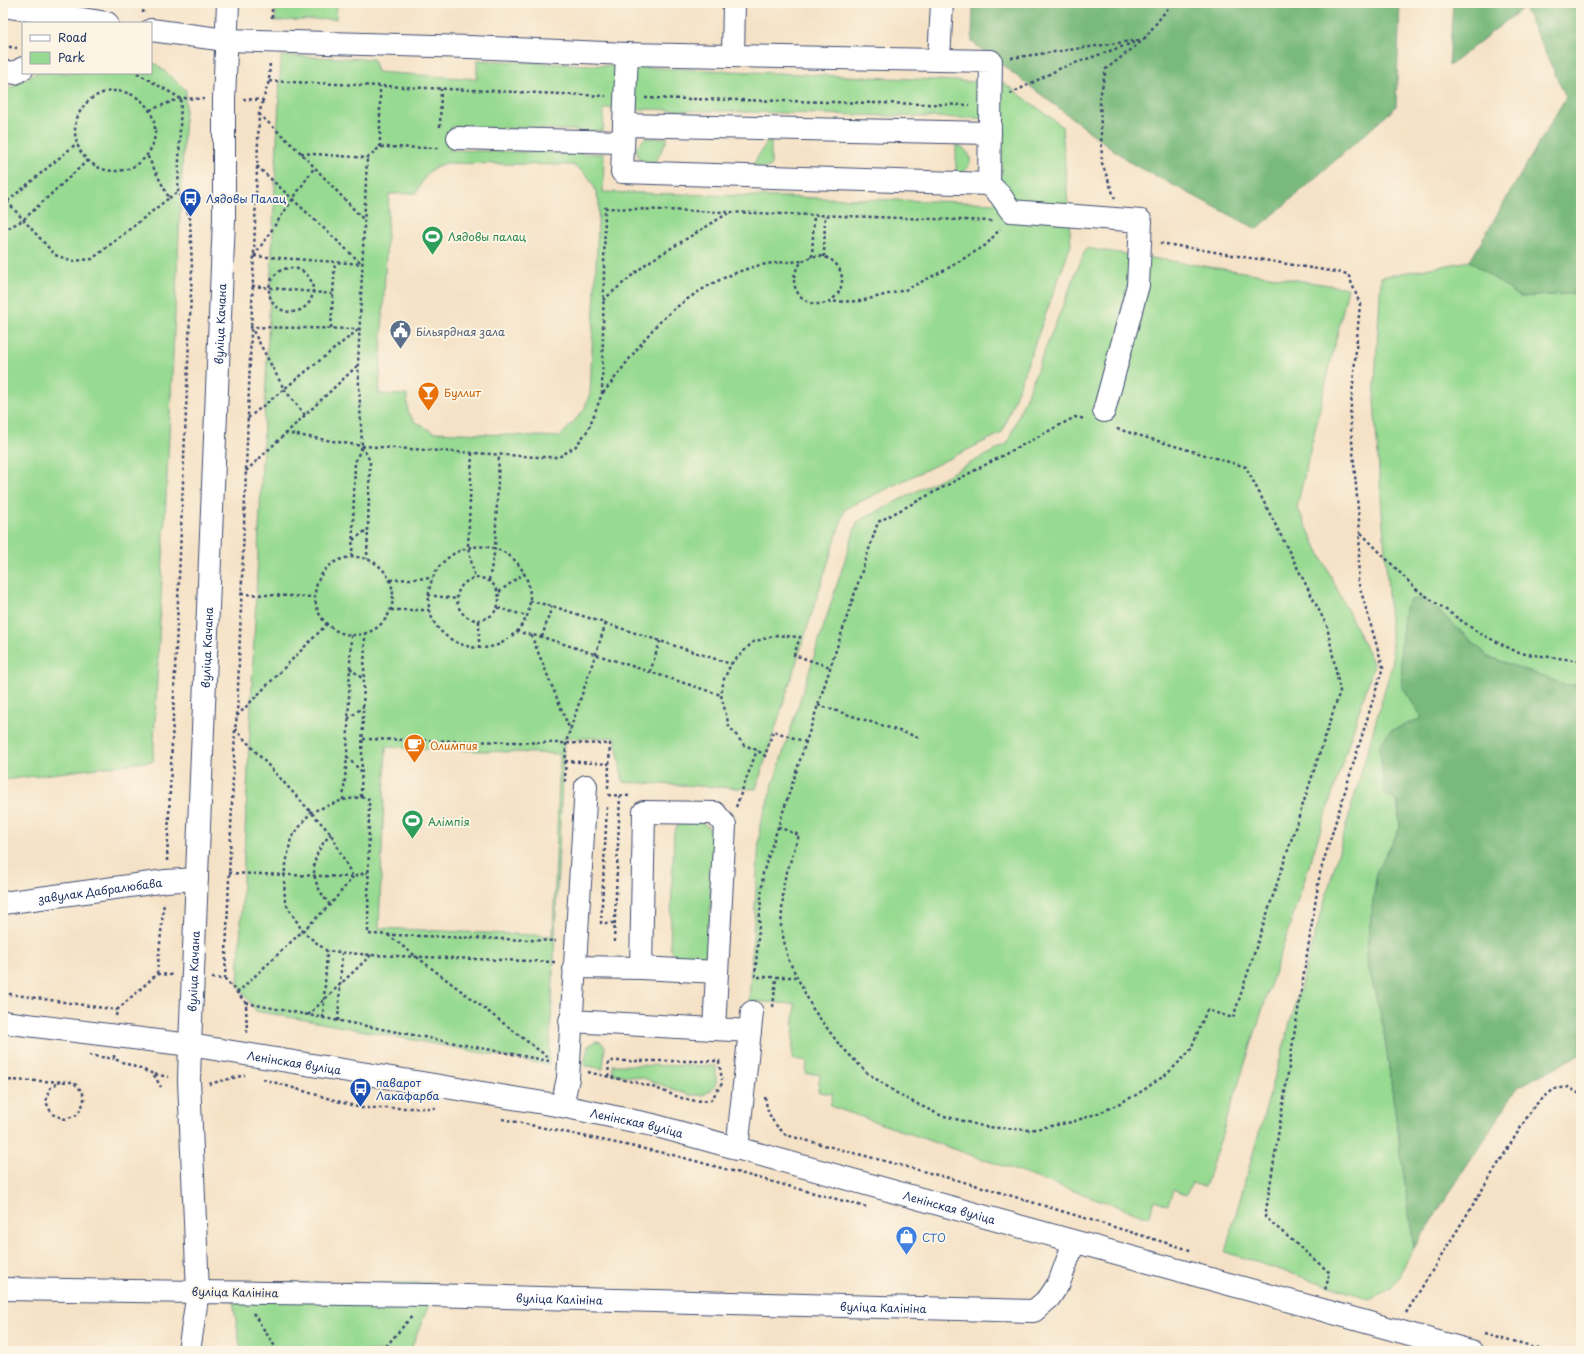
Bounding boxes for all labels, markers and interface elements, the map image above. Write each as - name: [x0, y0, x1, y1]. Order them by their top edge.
- legend: [22, 22, 152, 74]
- text: Road: [58, 28, 87, 46]
- text: Park: [58, 48, 85, 66]
- bus stop icon: Лядовы Палац: [177, 185, 203, 218]
- place label: Лядовы Палац: [206, 190, 287, 207]
- sports icon: Лядовы палац: [420, 223, 446, 256]
- place label: Лядовы палац: [448, 228, 527, 245]
- street label: вуліца Качана: [210, 283, 230, 365]
- public building icon: Більярдная зала: [387, 318, 413, 351]
- place label: Більярдная зала: [416, 323, 505, 340]
- bar icon: Буллит: [416, 379, 442, 412]
- place label: Буллит: [444, 384, 481, 401]
- street label: вуліца Качана: [196, 607, 217, 688]
- cafe icon: Олимпия: [402, 732, 428, 765]
- place label: Олимпия: [430, 737, 478, 754]
- sports icon: Алімпія: [399, 808, 425, 841]
- place label: Алімпія: [428, 813, 470, 830]
- street label: завулак Дабралюбава: [36, 873, 163, 907]
- street label: вуліца Качана: [183, 930, 203, 1012]
- street label: Ленінская вуліца: [246, 1046, 343, 1078]
- place label: паварот Лакафарба: [376, 1074, 440, 1104]
- bus stop icon: паварот Лакафарба: [348, 1075, 374, 1108]
- street label: Ленінская вуліца: [589, 1104, 686, 1142]
- street label: Ленінская вуліца: [901, 1186, 998, 1228]
- shop icon: СТО: [894, 1224, 920, 1257]
- place label: СТО: [922, 1229, 946, 1246]
- street label: вуліца Калініна: [192, 1283, 279, 1301]
- street label: вуліца Калініна: [516, 1289, 603, 1308]
- street label: вуліца Калініна: [840, 1297, 927, 1317]

